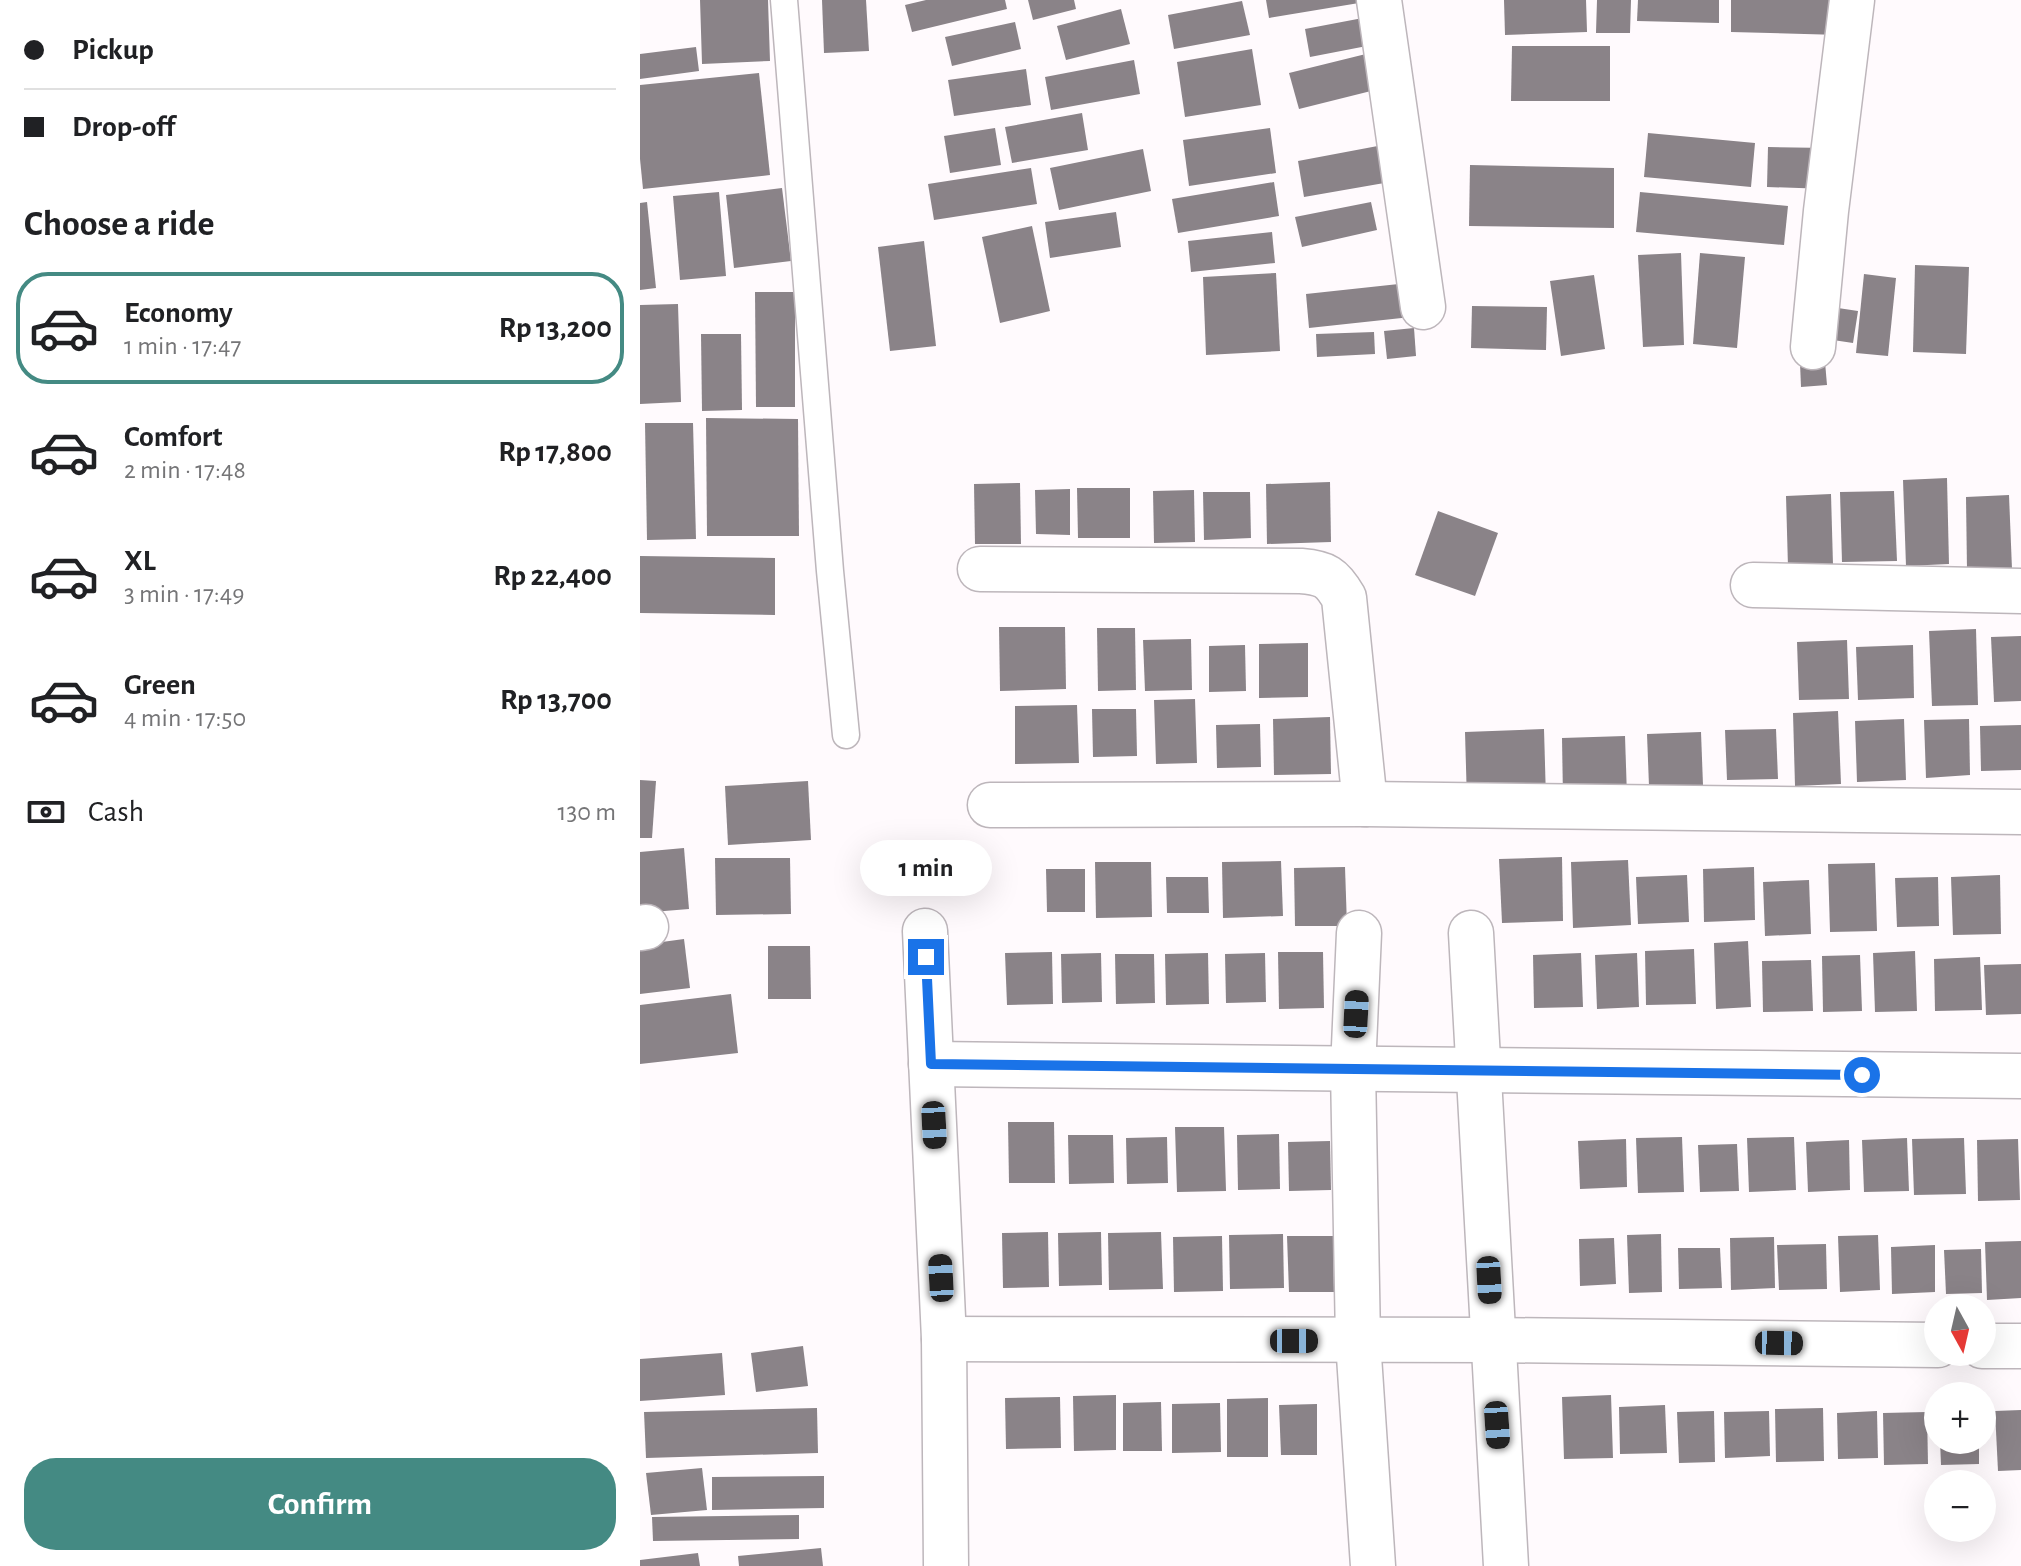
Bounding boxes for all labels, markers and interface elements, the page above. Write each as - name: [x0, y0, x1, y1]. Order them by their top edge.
- text: Pickup: [72, 35, 154, 65]
- text: Drop-off: [72, 112, 175, 142]
- text: Choose a ride: [24, 206, 214, 242]
- icon: car: [28, 292, 100, 364]
- text: Economy: [124, 298, 233, 328]
- text: Rp 13,200: [499, 313, 612, 343]
- text: 1 min · 17:47: [124, 333, 241, 359]
- icon: car: [28, 416, 100, 488]
- text: Comfort: [124, 422, 223, 452]
- text: Rp 17,800: [498, 437, 612, 467]
- text: 2 min · 17:48: [124, 457, 246, 483]
- icon: car: [28, 540, 100, 612]
- text: XL: [124, 546, 156, 576]
- text: Rp 22,400: [493, 561, 612, 591]
- text: 3 min · 17:49: [124, 581, 245, 607]
- icon: car: [28, 664, 100, 736]
- text: Green: [124, 670, 196, 700]
- text: Rp 13,700: [500, 685, 612, 715]
- text: 4 min · 17:50: [124, 705, 246, 731]
- icon: cash: [24, 790, 68, 834]
- text: Cash: [88, 797, 144, 827]
- text: 130 m: [558, 799, 616, 825]
- callout: 1 min: [860, 841, 992, 897]
- text: 1 min: [899, 855, 953, 881]
- route end: [908, 939, 944, 975]
- car: [1343, 989, 1369, 1039]
- route start: [1844, 1057, 1880, 1093]
- car: [921, 1100, 947, 1150]
- car: [928, 1253, 954, 1303]
- car: [1476, 1255, 1502, 1305]
- north arrow: [1924, 1294, 1996, 1366]
- map controls: [1924, 1294, 1996, 1542]
- car: [1270, 1329, 1318, 1353]
- car: [1755, 1331, 1803, 1355]
- button: +: [1924, 1382, 1996, 1454]
- car: [1483, 1400, 1511, 1450]
- button: Confirm: [24, 1458, 616, 1550]
- button: −: [1924, 1470, 1996, 1542]

